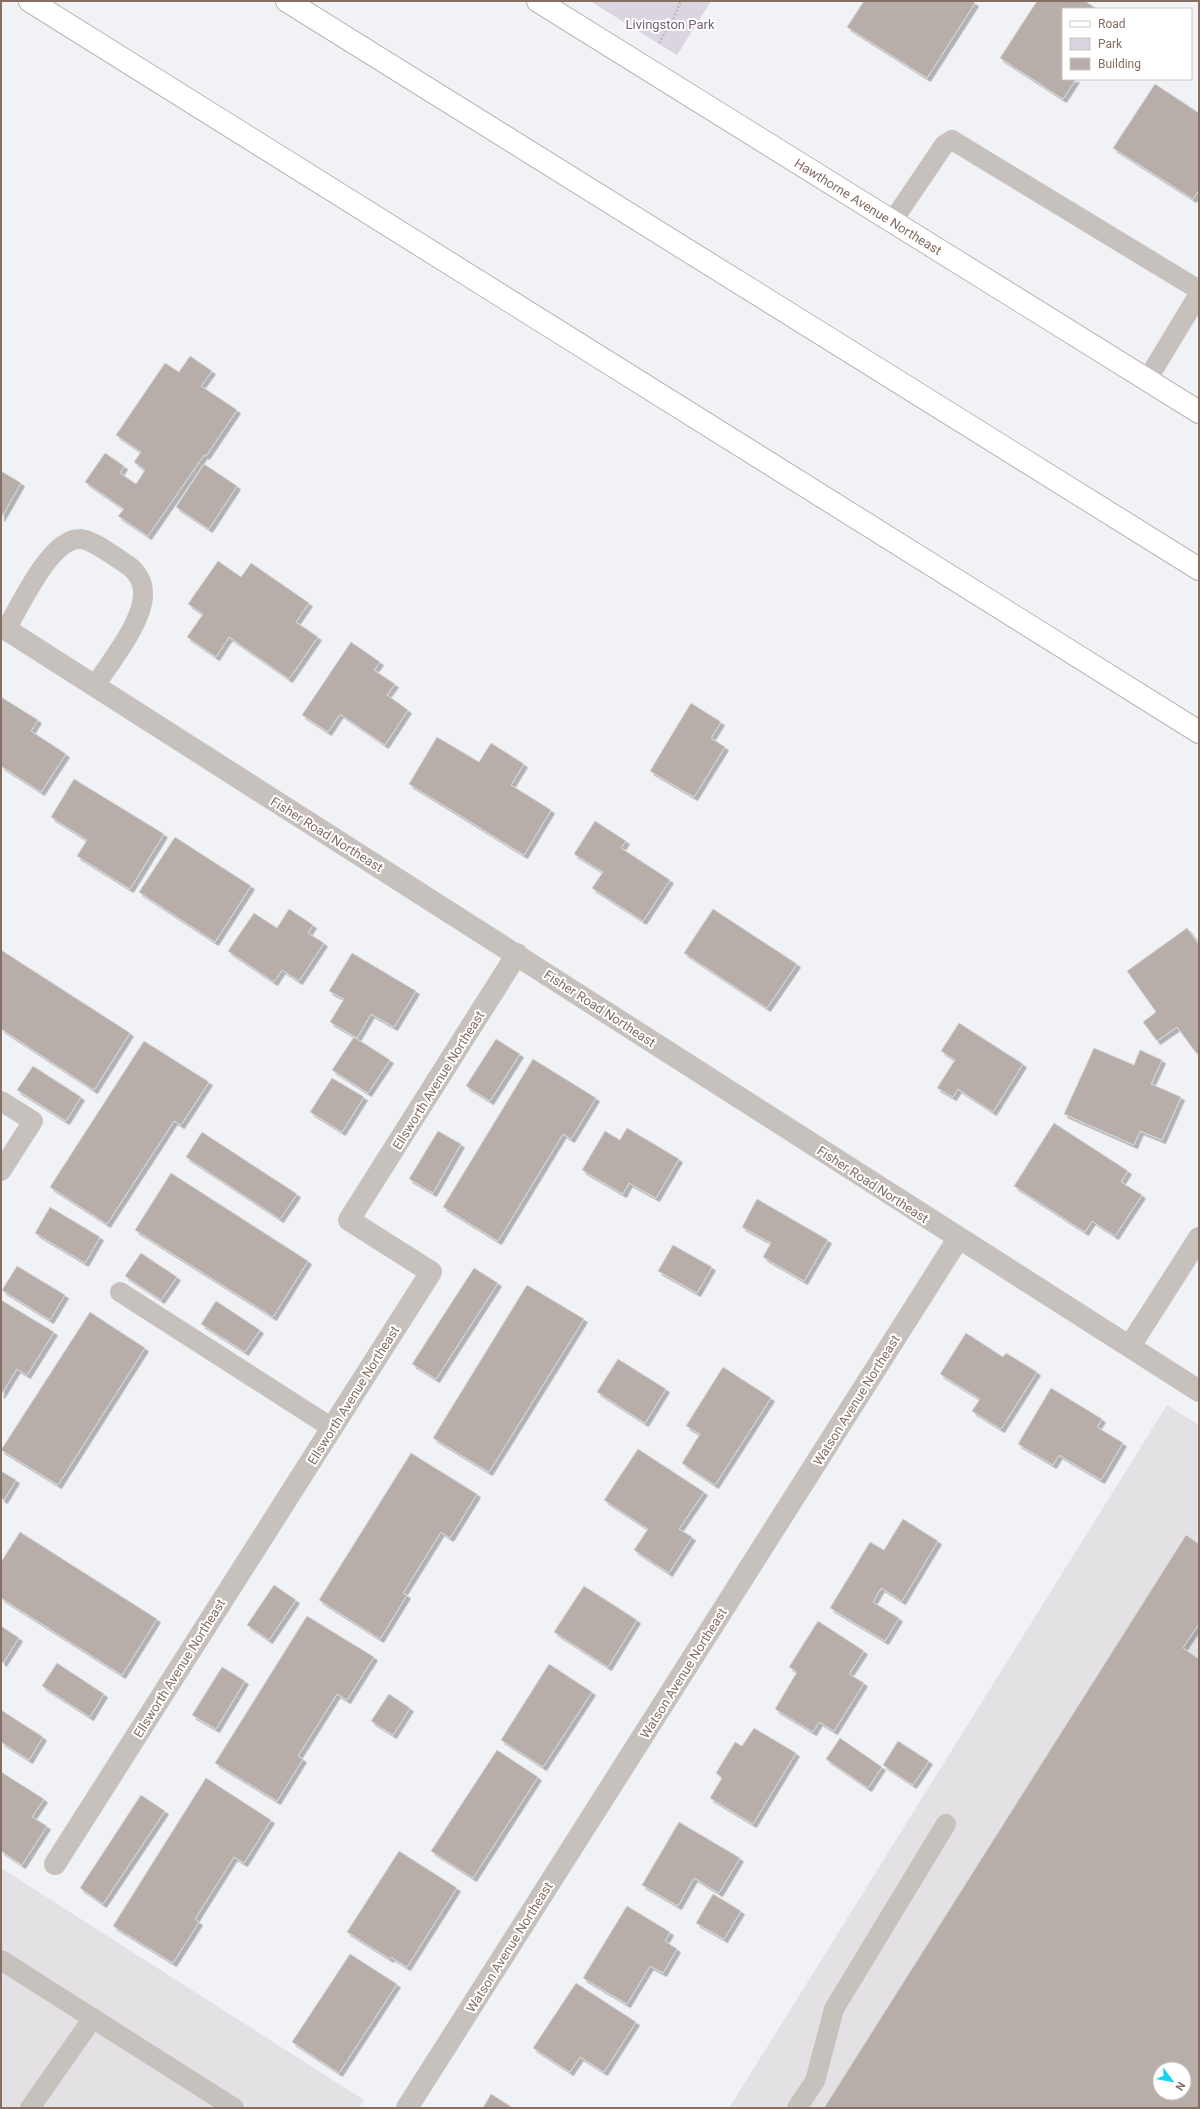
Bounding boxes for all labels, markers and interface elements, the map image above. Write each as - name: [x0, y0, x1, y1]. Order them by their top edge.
- legend: [1062, 8, 1192, 80]
- park label: Livingston Park: [626, 17, 715, 32]
- text: Road: [1098, 17, 1126, 31]
- text: Park: [1098, 37, 1123, 51]
- text: Building: [1098, 57, 1141, 71]
- street label: Hawthorne Avenue Northeast: [792, 155, 944, 258]
- street label: Fisher Road Northeast: [268, 794, 386, 875]
- street label: Fisher Road Northeast: [541, 967, 658, 1050]
- street label: Ellsworth Avenue Northeast: [390, 1008, 487, 1152]
- street label: Fisher Road Northeast: [814, 1143, 931, 1226]
- street label: Ellsworth Avenue Northeast: [305, 1323, 402, 1467]
- street label: Watson Avenue Northeast: [810, 1332, 903, 1468]
- street label: Ellsworth Avenue Northeast: [131, 1596, 228, 1740]
- street label: Watson Avenue Northeast: [637, 1605, 730, 1741]
- street label: Watson Avenue Northeast: [463, 1879, 556, 2015]
- north arrow: [1152, 2061, 1192, 2101]
- text: N: [1172, 2079, 1188, 2093]

